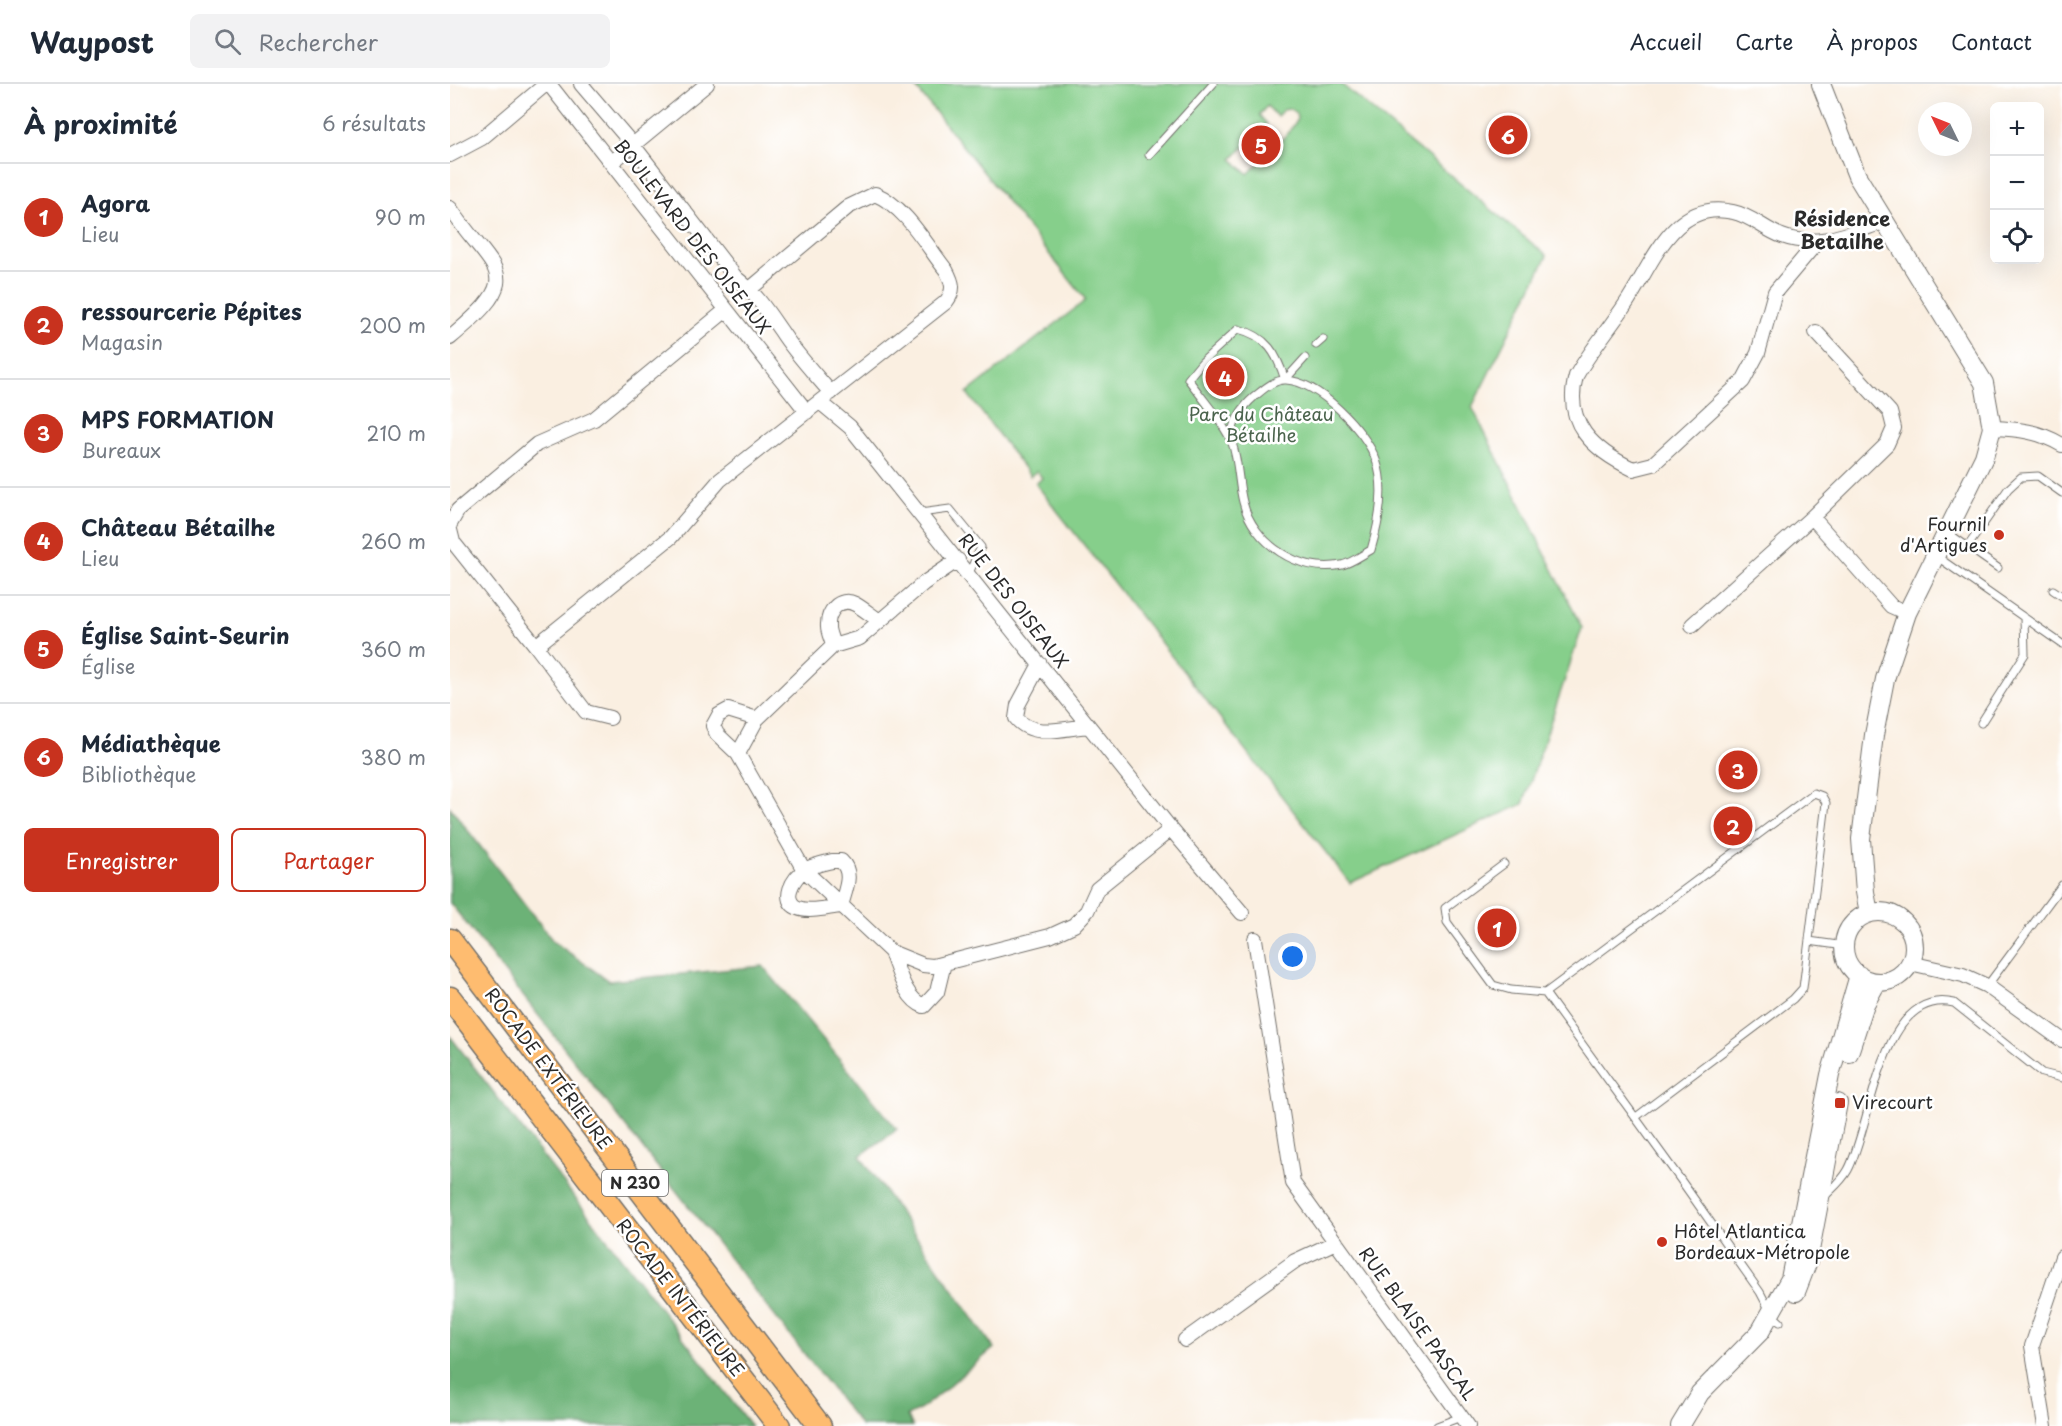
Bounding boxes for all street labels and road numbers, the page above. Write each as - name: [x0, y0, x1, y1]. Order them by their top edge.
- street label: BOULEVARD DES OISEAUX: [608, 133, 778, 339]
- street label: RUE DES OISEAUX: [953, 527, 1076, 673]
- street label: ROCADE EXTÉRIEURE: [479, 982, 619, 1155]
- road number: N 230: [602, 1170, 668, 1196]
- street label: ROCADE INTÉRIEURE: [611, 1212, 751, 1382]
- street label: RUE BLAISE PASCAL: [1353, 1241, 1483, 1405]

